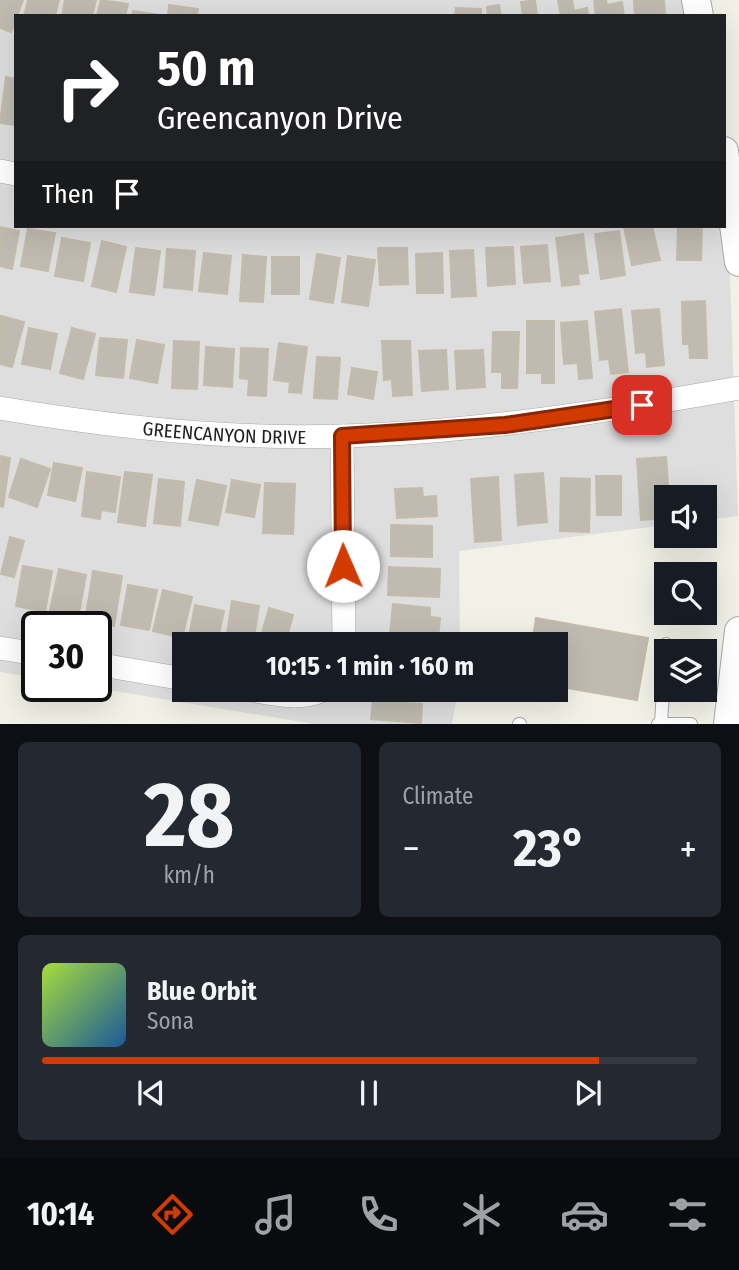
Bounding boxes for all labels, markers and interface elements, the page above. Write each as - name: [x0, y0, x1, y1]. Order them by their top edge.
- text: 50 m: [157, 39, 255, 98]
- icon: right: [42, 42, 133, 133]
- text: Greencanyon Drive: [157, 99, 403, 137]
- icon: arrive: [108, 175, 146, 213]
- text: Then: [42, 179, 94, 210]
- pin: [612, 375, 672, 435]
- icon: arrive: [623, 386, 661, 424]
- street label: GREENCANYON DRIVE: [142, 416, 306, 448]
- map controls: [654, 485, 717, 702]
- button: sound: [654, 485, 717, 548]
- position arrow: [306, 529, 380, 603]
- button: search: [654, 562, 717, 625]
- speed limit sign: 30: [21, 611, 112, 702]
- button: layers: [654, 639, 717, 702]
- text: 10:15 · 1 min · 160 m: [266, 651, 474, 682]
- text: 28: [144, 761, 234, 870]
- text: Climate: [403, 782, 473, 810]
- text: 23°: [513, 817, 586, 880]
- text: −: [403, 826, 420, 872]
- text: +: [680, 826, 697, 872]
- text: km/h: [164, 861, 215, 889]
- text: Blue Orbit: [147, 976, 257, 1007]
- text: Sona: [147, 1007, 194, 1035]
- icon: previous: [132, 1074, 170, 1112]
- icon: pause: [350, 1074, 388, 1112]
- icon: next: [569, 1074, 607, 1112]
- icon: directions: [148, 1190, 197, 1239]
- icon: music: [251, 1190, 300, 1239]
- icon: phone: [354, 1190, 403, 1239]
- icon: climate: [457, 1190, 506, 1239]
- icon: car: [560, 1190, 609, 1239]
- icon: filters: [663, 1190, 712, 1239]
- text: 10:14: [27, 1195, 94, 1233]

